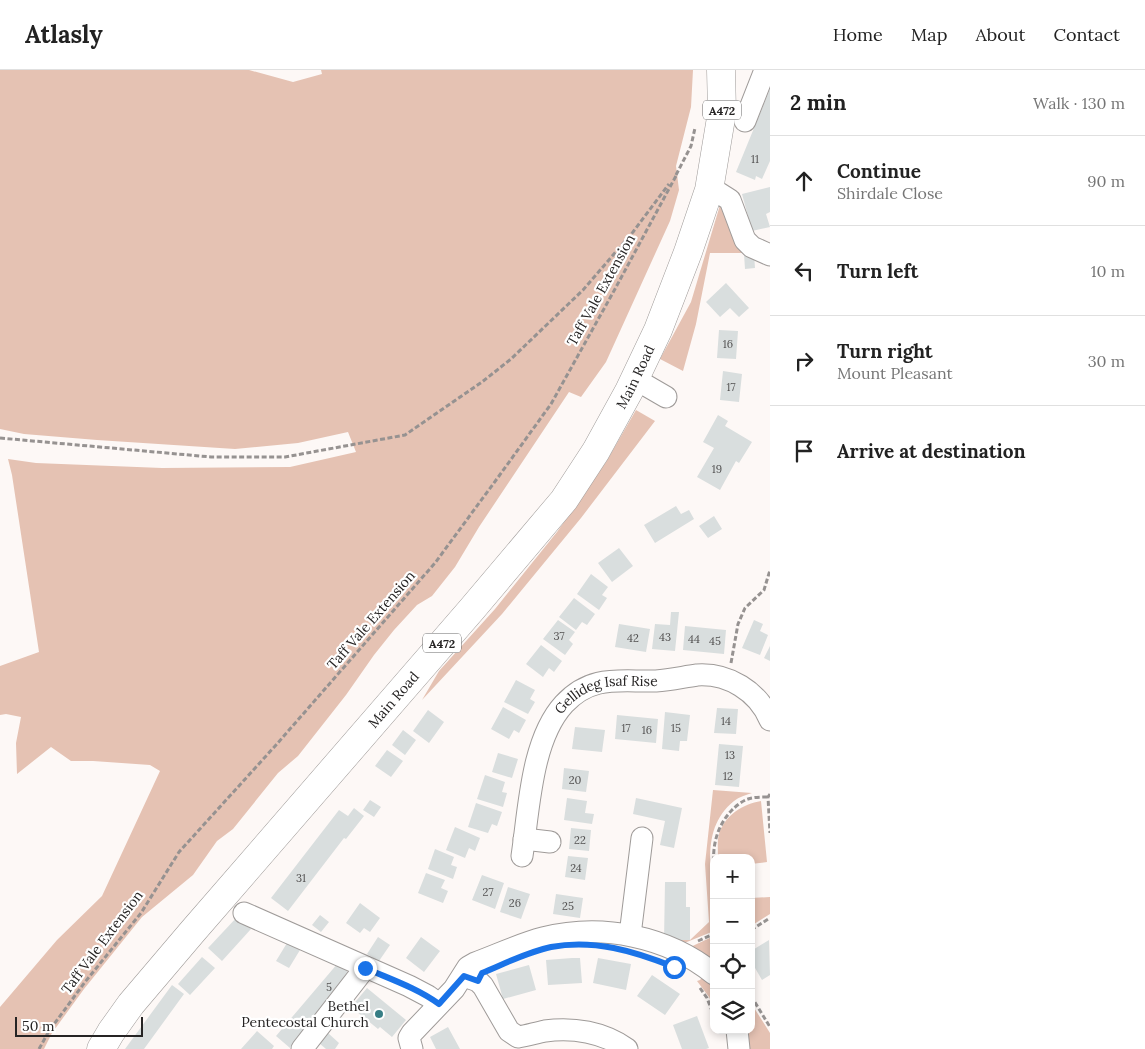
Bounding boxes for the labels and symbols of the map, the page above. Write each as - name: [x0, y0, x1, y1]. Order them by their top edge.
- road number: A472: [703, 100, 741, 120]
- house number: 11: [751, 152, 759, 166]
- street label: Taff Vale Extension: [563, 231, 639, 349]
- house number: 16: [723, 337, 733, 351]
- street label: Main Road: [612, 342, 658, 412]
- house number: 17: [726, 380, 736, 394]
- house number: 19: [712, 462, 722, 476]
- street label: Taff Vale Extension: [323, 567, 419, 673]
- house number: 37: [554, 629, 564, 643]
- house number: 43: [659, 630, 671, 644]
- house number: 42: [627, 631, 639, 645]
- house number: 44: [688, 632, 700, 646]
- road number: A472: [423, 634, 461, 652]
- house number: 45: [709, 634, 721, 648]
- street label: Main Road: [364, 668, 423, 732]
- street label: Gellideg Isaf Rise: [550, 672, 658, 718]
- house number: 14: [721, 714, 731, 728]
- house number: 17: [621, 721, 631, 735]
- house number: 15: [671, 721, 681, 735]
- house number: 16: [642, 723, 652, 737]
- house number: 13: [725, 748, 735, 762]
- house number: 12: [723, 769, 733, 783]
- house number: 20: [569, 773, 582, 787]
- house number: 22: [574, 833, 586, 847]
- house number: 24: [570, 861, 582, 875]
- house number: 31: [296, 871, 306, 885]
- house number: 27: [483, 885, 493, 899]
- street label: Taff Vale Extension: [57, 886, 147, 997]
- house number: 26: [509, 896, 521, 910]
- house number: 25: [562, 899, 574, 913]
- route start: [663, 956, 686, 979]
- route end: [354, 957, 377, 980]
- house number: 5: [326, 980, 332, 994]
- place label: Bethel Pentecostal Church: [241, 997, 369, 1031]
- marker: Bethel Pentecostal Church: [373, 1008, 385, 1020]
- scale bar: [15, 1014, 142, 1037]

